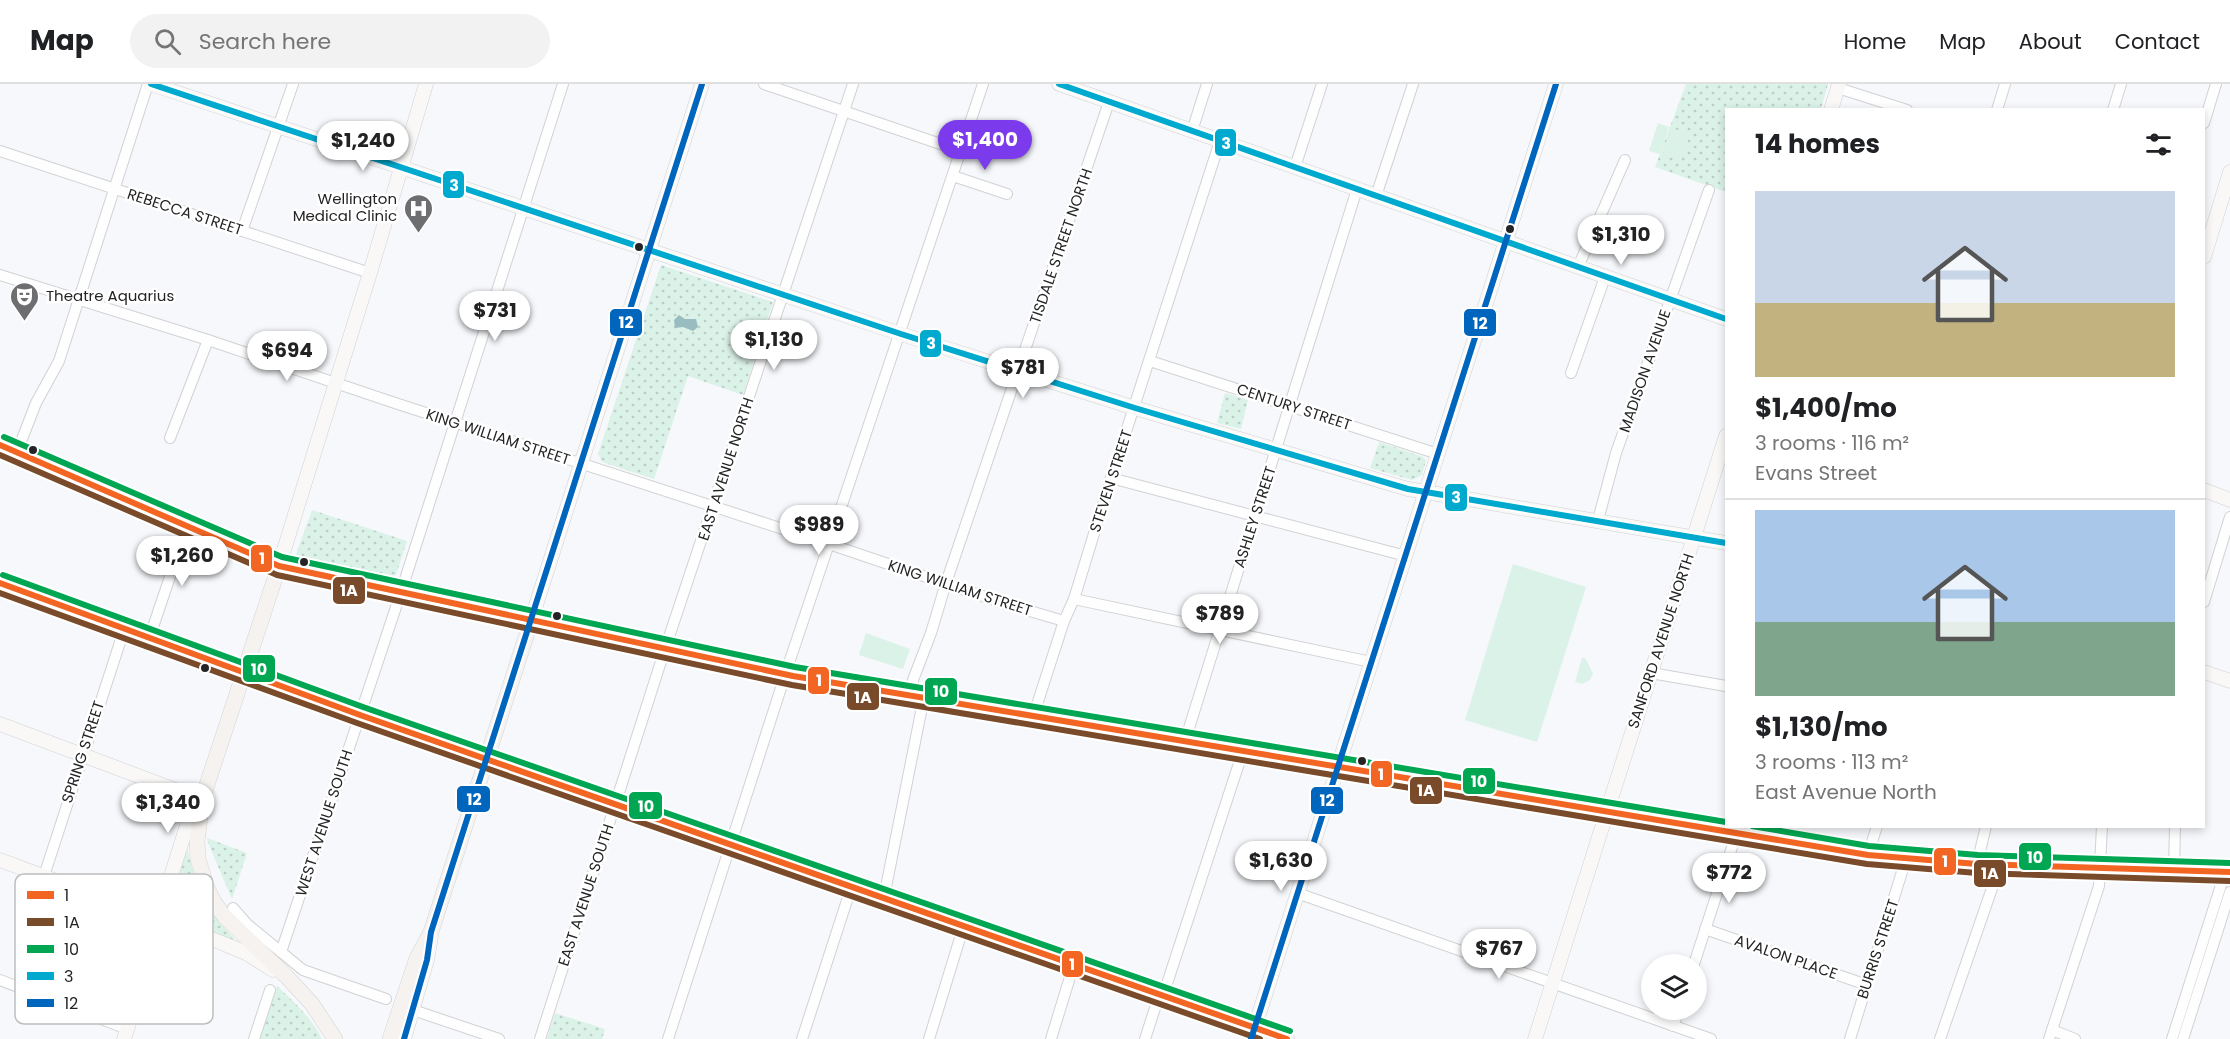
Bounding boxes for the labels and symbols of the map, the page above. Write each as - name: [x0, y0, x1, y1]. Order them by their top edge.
- pin: $1,400: [936, 120, 1034, 171]
- pin: $1,240: [314, 121, 412, 172]
- line badge: 3: [1214, 128, 1237, 157]
- text: 3: [1221, 132, 1231, 155]
- street label: TISDALE STREET NORTH: [1024, 165, 1097, 326]
- line badge: 3: [442, 170, 465, 199]
- text: 3: [449, 174, 459, 197]
- street label: REBECCA STREET: [125, 183, 246, 240]
- place label: Wellington Medical Clinic: [293, 188, 397, 226]
- hospital icon: Wellington Medical Clinic: [402, 192, 434, 234]
- pin: $1,310: [1572, 215, 1670, 266]
- unlabelled marker: [1504, 223, 1516, 235]
- unlabelled marker: [633, 241, 645, 253]
- theatre icon: Theatre Aquarius: [9, 280, 41, 322]
- place label: Theatre Aquarius: [46, 285, 174, 306]
- pin: $731: [459, 291, 531, 342]
- street label: MADISON AVENUE: [1614, 307, 1675, 435]
- line badge: 12: [609, 308, 643, 337]
- line badge: 12: [1463, 308, 1497, 337]
- text: 12: [618, 311, 634, 334]
- text: 12: [1472, 312, 1488, 335]
- pin: $1,130: [725, 320, 823, 371]
- line badge: 3: [919, 329, 942, 358]
- pin: $694: [251, 331, 323, 382]
- text: 3: [926, 332, 936, 355]
- pin: $781: [987, 348, 1059, 399]
- street label: CENTURY STREET: [1234, 378, 1354, 435]
- street label: EAST AVENUE NORTH: [693, 395, 759, 543]
- street label: KING WILLIAM STREET: [423, 403, 573, 470]
- street label: STEVEN STREET: [1084, 427, 1137, 535]
- unlabelled marker: [27, 444, 39, 456]
- street label: ASHLEY STREET: [1228, 463, 1281, 570]
- line badge: 3: [1444, 483, 1468, 512]
- text: 3: [1451, 486, 1461, 509]
- pin: $989: [783, 505, 855, 556]
- pin: $1,260: [133, 536, 231, 587]
- line badge: 1: [250, 544, 273, 573]
- text: 1: [259, 547, 265, 570]
- street label: SANFORD AVENUE NORTH: [1622, 551, 1699, 731]
- street label: KING WILLIAM STREET: [885, 554, 1035, 621]
- unlabelled marker: [298, 556, 310, 568]
- line badge: 1A: [332, 576, 366, 605]
- text: 1A: [340, 579, 358, 602]
- pin: $789: [1184, 594, 1256, 645]
- unlabelled marker: [551, 610, 563, 622]
- line badge: 10: [242, 654, 276, 683]
- text: 10: [251, 658, 267, 681]
- unlabelled marker: [199, 662, 211, 674]
- line badge: 1: [807, 666, 830, 695]
- text: 1: [816, 669, 822, 692]
- line badge: 10: [924, 677, 958, 706]
- text: 10: [933, 680, 949, 703]
- line badge: 1A: [846, 682, 880, 711]
- text: 1A: [854, 686, 872, 709]
- street label: SPRING STREET: [56, 698, 109, 806]
- street label: WEST AVENUE SOUTH: [290, 747, 357, 899]
- unlabelled marker: [1356, 755, 1368, 767]
- line badge: 1: [1370, 760, 1393, 788]
- text: 1: [1378, 763, 1384, 786]
- line badge: 10: [1462, 767, 1496, 795]
- text: 10: [1471, 770, 1487, 793]
- line badge: 1A: [1409, 776, 1443, 805]
- text: 1A: [1417, 779, 1435, 802]
- pin: $1,340: [119, 783, 217, 834]
- line badge: 12: [456, 785, 491, 813]
- line badge: 12: [1310, 786, 1344, 815]
- text: 12: [466, 788, 482, 811]
- text: 12: [1319, 789, 1335, 812]
- line badge: 10: [628, 791, 663, 820]
- text: 10: [638, 795, 654, 818]
- street label: EAST AVENUE SOUTH: [553, 821, 618, 969]
- pin: $1,630: [1232, 841, 1330, 892]
- line badge: 10: [2018, 842, 2052, 871]
- text: 10: [2027, 846, 2043, 869]
- line badge: 1: [1933, 847, 1957, 876]
- text: 1: [1942, 850, 1948, 873]
- pin: $772: [1693, 853, 1765, 904]
- line badge: 1A: [1973, 859, 2007, 888]
- text: 1A: [1981, 862, 1999, 885]
- legend: [15, 874, 213, 1024]
- text: 1: [64, 884, 69, 907]
- street label: BURRIS STREET: [1852, 896, 1904, 1001]
- text: 1A: [64, 911, 80, 934]
- pin: $767: [1463, 929, 1535, 980]
- street label: AVALON PLACE: [1732, 929, 1841, 984]
- text: 10: [64, 938, 79, 961]
- line badge: 1: [1061, 950, 1084, 978]
- text: 1: [1069, 953, 1075, 976]
- text: 3: [64, 965, 73, 988]
- text: 12: [64, 992, 78, 1015]

